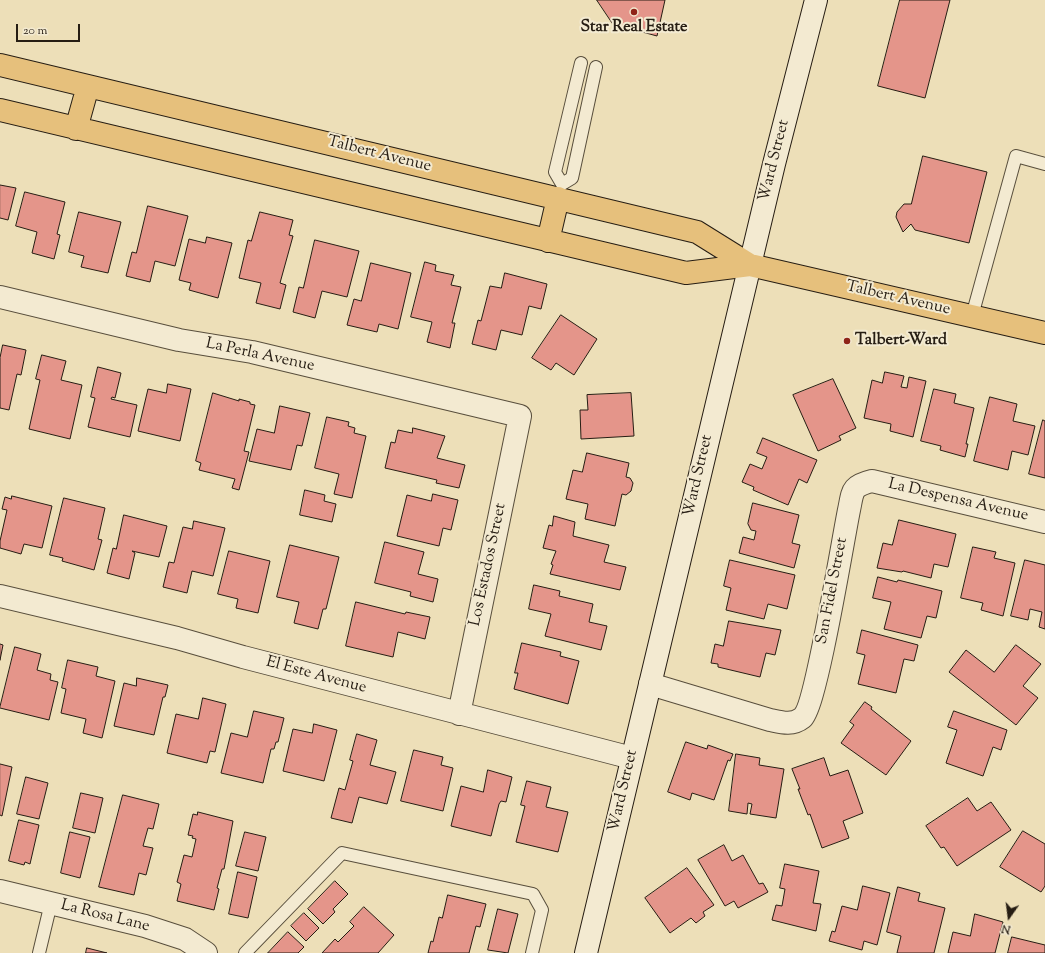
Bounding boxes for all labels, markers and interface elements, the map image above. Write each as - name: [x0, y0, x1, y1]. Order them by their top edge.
- marker: Star Real Estate: [629, 7, 639, 17]
- scale bar: [18, 16, 82, 42]
- place label: Star Real Estate: [581, 18, 687, 38]
- text: 20 m: [23, 22, 47, 40]
- street label: Ward Street: [756, 118, 794, 204]
- street label: Talbert Avenue: [325, 133, 433, 177]
- street label: Talbert Avenue: [844, 278, 952, 320]
- place label: Talbert-Ward: [855, 331, 947, 351]
- street label: La Perla Avenue: [204, 335, 316, 377]
- marker: Talbert-Ward: [842, 336, 852, 346]
- street label: Ward Street: [680, 433, 718, 519]
- street label: La Despensa Avenue: [886, 476, 1030, 526]
- street label: Los Estados Street: [467, 502, 511, 628]
- street label: San Fidel Street: [813, 536, 853, 646]
- street label: El Este Avenue: [264, 653, 368, 699]
- street label: Ward Street: [605, 748, 643, 834]
- street label: La Rosa Lane: [59, 897, 151, 937]
- north arrow: [989, 897, 1029, 937]
- text: N: [1000, 920, 1012, 937]

